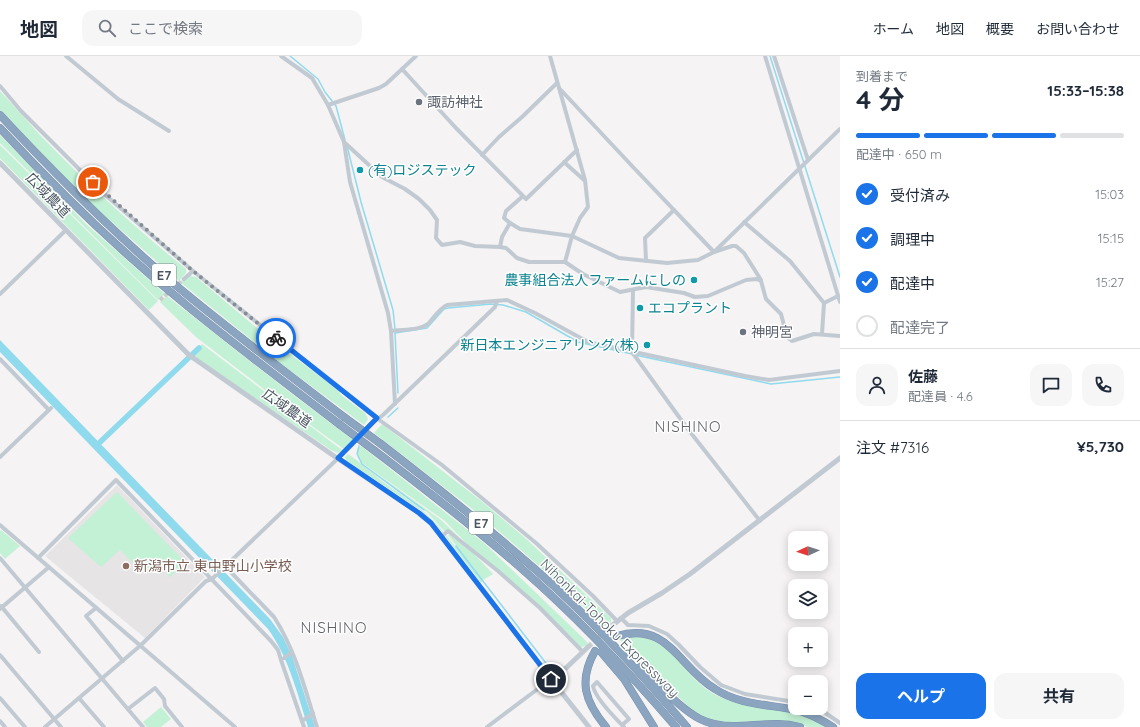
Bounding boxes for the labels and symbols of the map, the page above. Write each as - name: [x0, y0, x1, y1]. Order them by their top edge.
- place label: 諏訪神社: [427, 93, 483, 111]
- marker: 諏訪神社: [414, 97, 424, 107]
- place label: (有)ロジステック: [368, 161, 476, 179]
- pin: [76, 165, 110, 199]
- marker: (有)ロジステック: [355, 165, 365, 175]
- street label: 広域農道: [22, 169, 74, 221]
- road number: E7: [152, 264, 176, 286]
- place label: 農事組合法人ファームにしの: [504, 271, 686, 289]
- marker: 農事組合法人ファームにしの: [689, 275, 699, 285]
- place label: エコプラント: [648, 299, 732, 317]
- marker: エコプラント: [635, 303, 645, 313]
- courier: [256, 318, 296, 358]
- place label: 神明宮: [751, 323, 793, 341]
- marker: 神明宮: [738, 327, 748, 337]
- place label: 新日本エンジニアリング(株): [461, 336, 639, 354]
- marker: 新日本エンジニアリング(株): [642, 340, 652, 350]
- street label: 広域農道: [259, 385, 315, 431]
- district label: NISHINO: [654, 417, 722, 436]
- road number: E7: [469, 512, 493, 534]
- north arrow: [788, 531, 828, 571]
- street label: Nihonkai-Tohoku Expressway: [537, 555, 683, 701]
- place label: 新潟市立 東中野山小学校: [134, 557, 292, 575]
- marker: 新潟市立 東中野山小学校: [121, 561, 131, 571]
- district label: NISHINO: [300, 618, 368, 637]
- pin: [534, 662, 568, 696]

